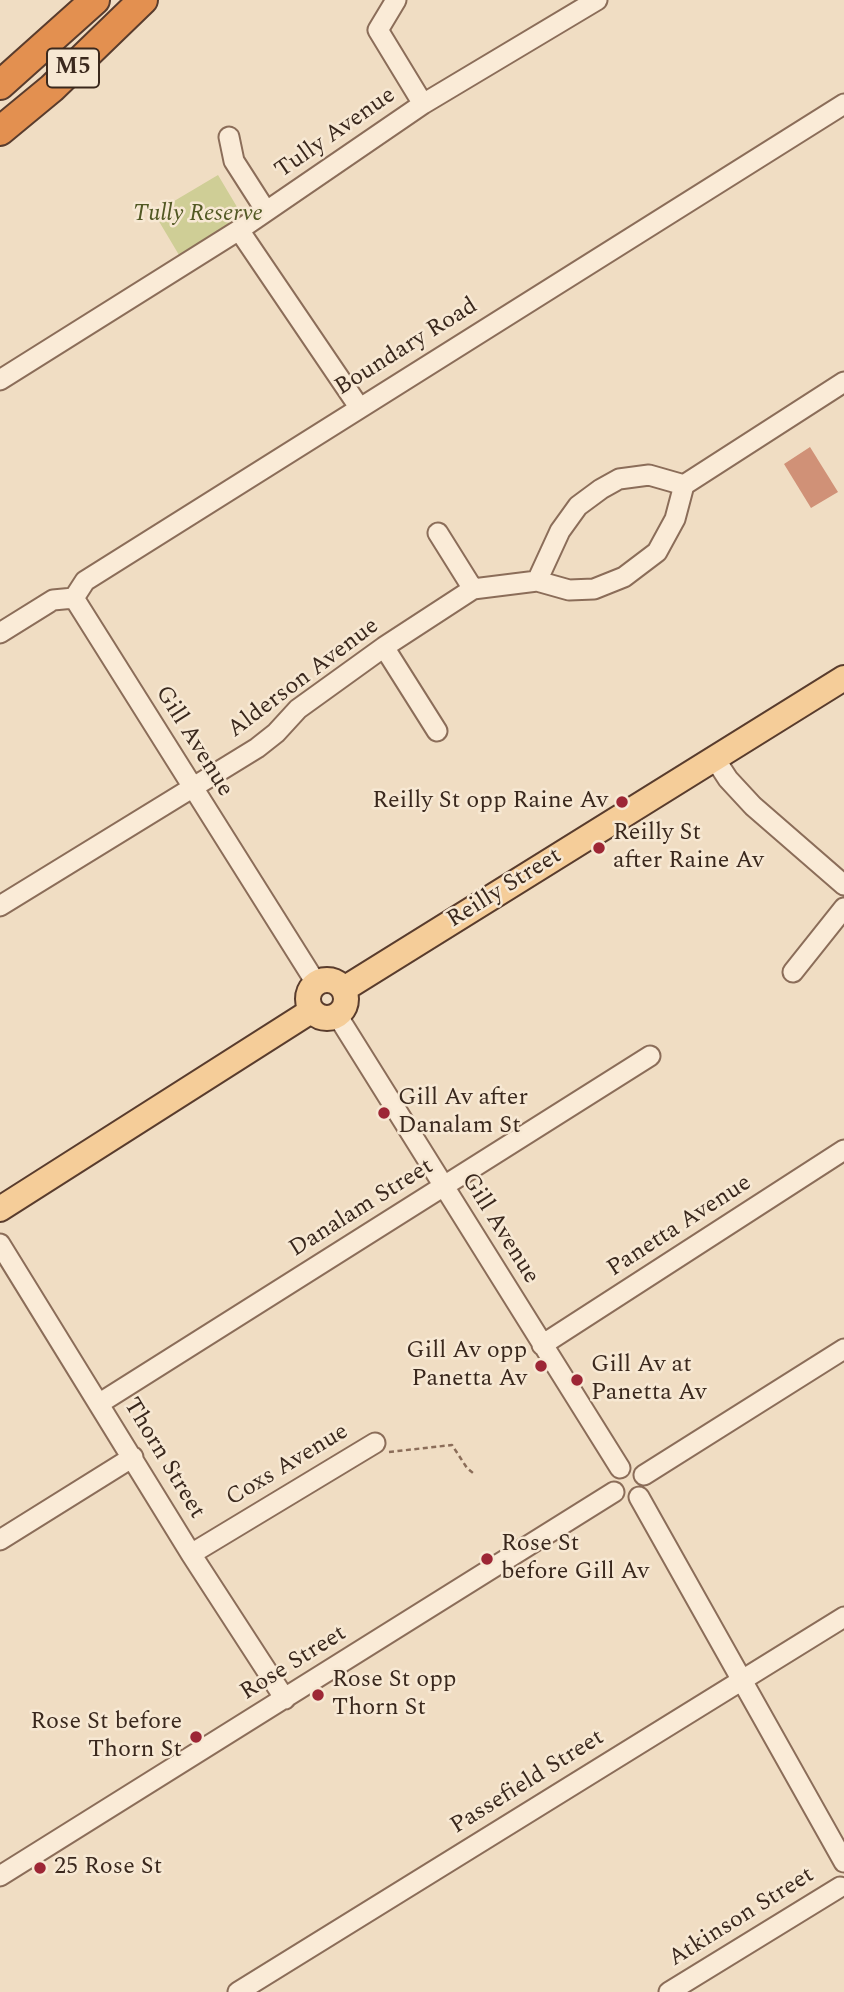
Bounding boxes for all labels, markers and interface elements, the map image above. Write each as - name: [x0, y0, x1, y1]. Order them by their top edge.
- road number: M5: [47, 48, 99, 88]
- street label: Tully Avenue: [270, 82, 402, 186]
- park label: Tully Reserve: [133, 201, 263, 229]
- street label: Boundary Road: [330, 293, 484, 403]
- street label: Alderson Avenue: [223, 613, 385, 745]
- street label: Gill Avenue: [148, 681, 238, 803]
- place label: Reilly St opp Raine Av: [372, 788, 608, 816]
- marker: Reilly St opp Raine Av: [614, 794, 630, 810]
- place label: Reilly St after Raine Av: [613, 820, 764, 876]
- marker: Reilly St after Raine Av: [591, 840, 607, 856]
- street label: Reilly Street: [442, 842, 568, 936]
- place label: Gill Av after Danalam St: [398, 1085, 528, 1141]
- marker: Gill Av after Danalam St: [376, 1105, 392, 1121]
- street label: Danalam Street: [285, 1153, 439, 1265]
- street label: Gill Avenue: [454, 1168, 544, 1290]
- street label: Panetta Avenue: [603, 1170, 757, 1284]
- place label: Gill Av opp Panetta Av: [406, 1338, 527, 1394]
- place label: Gill Av at Panetta Av: [591, 1352, 706, 1408]
- marker: Gill Av opp Panetta Av: [533, 1358, 549, 1374]
- marker: Gill Av at Panetta Av: [569, 1372, 585, 1388]
- street label: Thorn Street: [116, 1393, 210, 1525]
- street label: Coxs Avenue: [222, 1418, 354, 1514]
- place label: Rose St before Gill Av: [501, 1531, 649, 1587]
- marker: Rose St before Gill Av: [479, 1551, 495, 1567]
- street label: Rose Street: [236, 1620, 352, 1708]
- place label: Rose St opp Thorn St: [332, 1667, 456, 1723]
- marker: Rose St opp Thorn St: [310, 1687, 326, 1703]
- place label: Rose St before Thorn St: [30, 1709, 182, 1765]
- street label: Passefield Street: [446, 1724, 610, 1842]
- marker: Rose St before Thorn St: [188, 1729, 204, 1745]
- place label: 25 Rose St: [54, 1854, 162, 1882]
- marker: 25 Rose St: [32, 1860, 48, 1876]
- street label: Atkinson Street: [664, 1862, 820, 1974]

